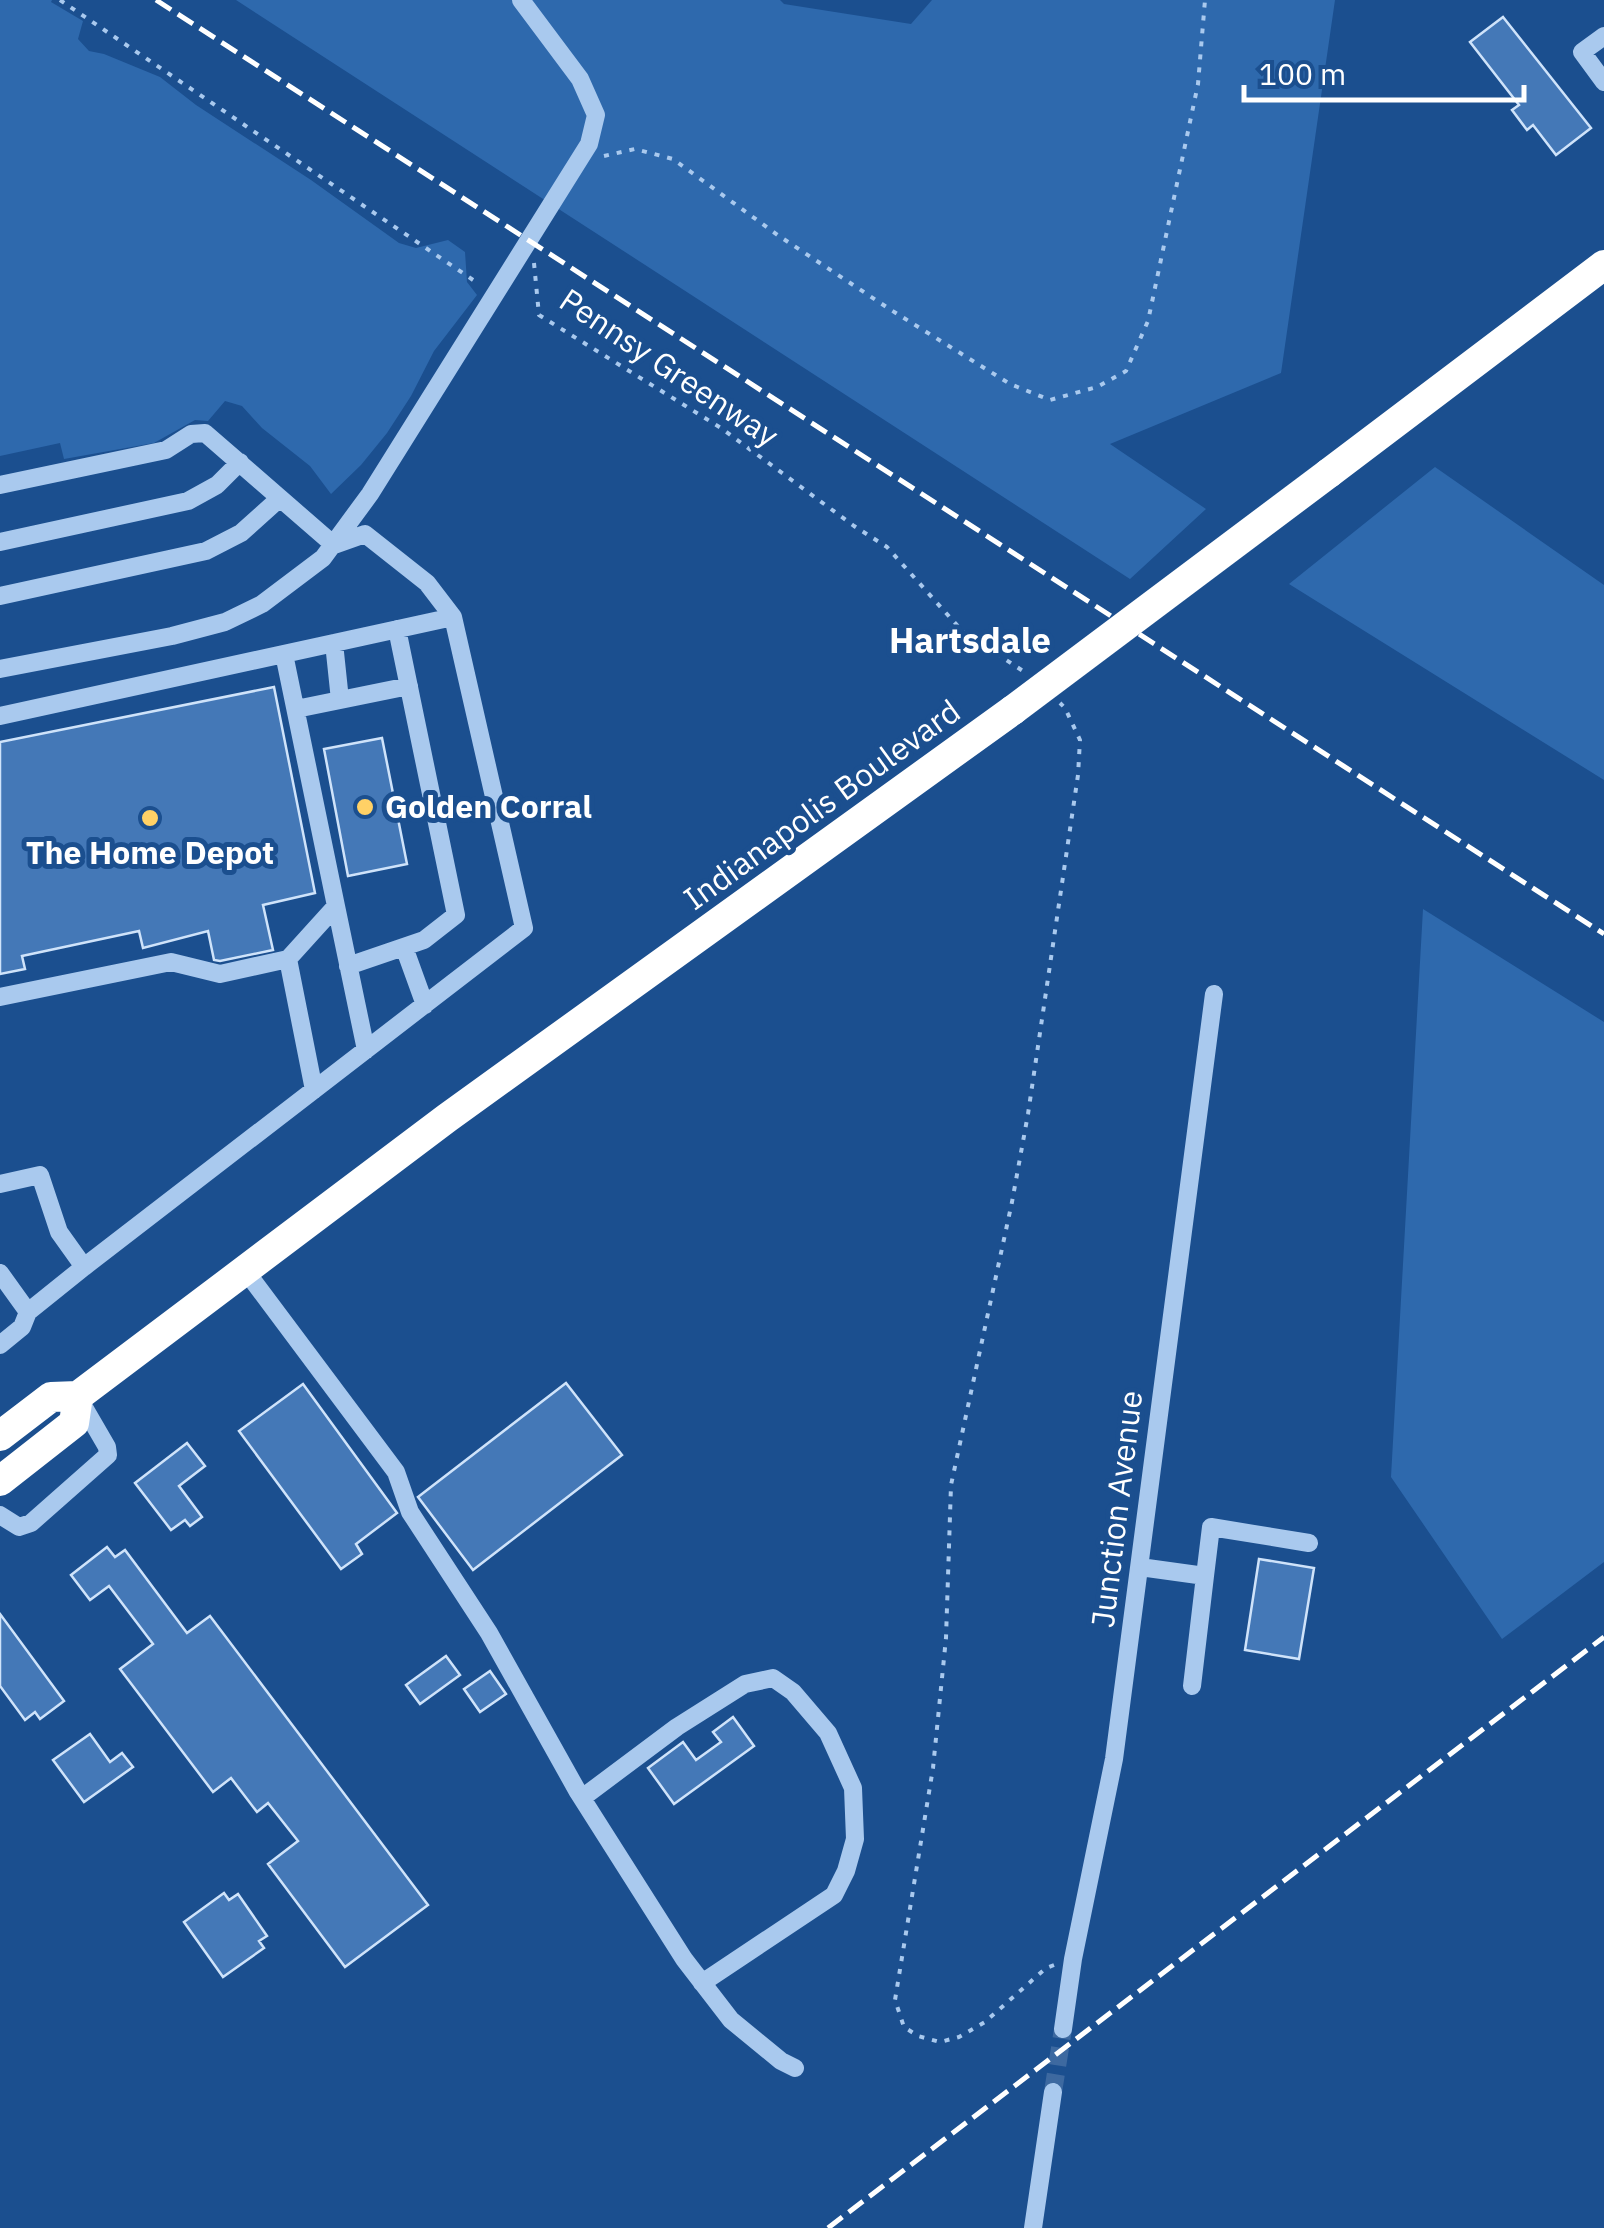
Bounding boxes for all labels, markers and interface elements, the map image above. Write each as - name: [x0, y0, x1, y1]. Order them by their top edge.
- scale bar: [1244, 40, 1524, 102]
- text: 100 m: [1259, 54, 1346, 93]
- street label: Pennsy Greenway: [552, 278, 787, 456]
- district label: Hartsdale: [889, 617, 1051, 663]
- street label: Indianapolis Boulevard: [675, 690, 968, 919]
- place label: Golden Corral: [385, 785, 592, 827]
- marker: Golden Corral: [354, 796, 376, 818]
- marker: The Home Depot: [139, 807, 161, 829]
- place label: The Home Depot: [26, 831, 274, 873]
- street label: Junction Avenue: [1081, 1388, 1151, 1630]

